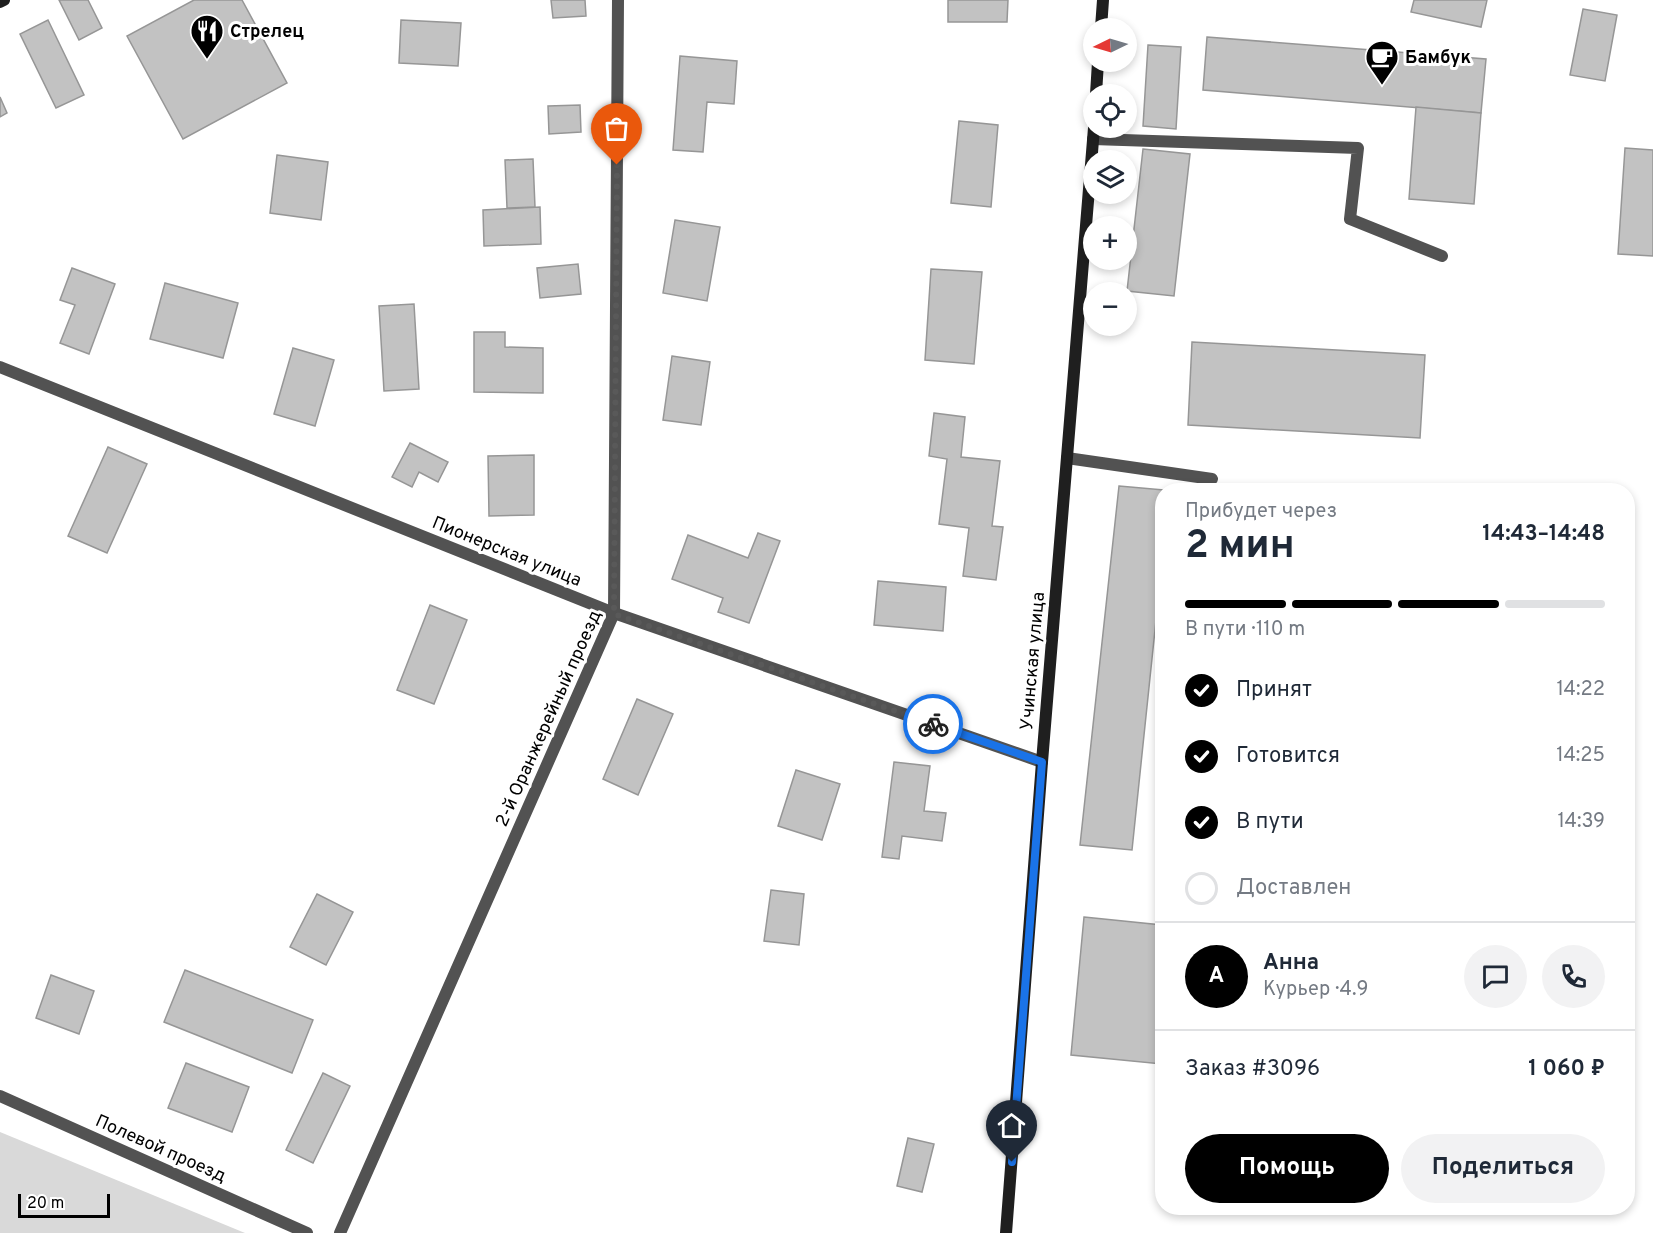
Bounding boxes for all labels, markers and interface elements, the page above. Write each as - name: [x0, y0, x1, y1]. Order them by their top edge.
- restaurant icon: Стрелец: [189, 13, 225, 60]
- north arrow: [1083, 18, 1137, 72]
- map controls: [1083, 18, 1137, 336]
- place label: Стрелец: [230, 21, 304, 44]
- cafe icon: Бамбук: [1364, 39, 1400, 86]
- place label: Бамбук: [1405, 47, 1471, 70]
- button: locate: [1083, 84, 1137, 138]
- pin: [591, 103, 642, 165]
- icon: bag: [600, 112, 633, 145]
- button: layers: [1083, 150, 1137, 204]
- button: +: [1083, 216, 1137, 270]
- button: −: [1083, 282, 1137, 336]
- text: Прибудет через: [1185, 499, 1337, 525]
- street label: Пионерская улица: [428, 512, 584, 593]
- text: 14:43–14:48: [1482, 521, 1605, 548]
- text: 2 мин: [1185, 523, 1295, 572]
- street label: Учинская улица: [1016, 591, 1051, 731]
- street label: 2-й Оранжерейный проезд: [491, 607, 608, 831]
- text: В пути · 110 m: [1185, 617, 1305, 643]
- icon: check: [1185, 674, 1218, 707]
- text: Принят: [1236, 677, 1312, 704]
- text: 14:22: [1557, 677, 1605, 703]
- courier: [903, 694, 963, 754]
- icon: bike: [917, 708, 950, 741]
- icon: check: [1185, 740, 1218, 773]
- text: Готовится: [1236, 743, 1340, 770]
- text: 14:25: [1556, 743, 1605, 769]
- icon: check: [1185, 806, 1218, 839]
- text: В пути: [1236, 809, 1304, 836]
- text: 14:39: [1557, 809, 1605, 835]
- text: Доставлен: [1236, 875, 1351, 902]
- button: chat: [1464, 945, 1527, 1008]
- button: phone: [1542, 945, 1605, 1008]
- text: Анна: [1263, 950, 1319, 977]
- text: А: [1209, 963, 1224, 990]
- text: Курьер · 4.9: [1263, 977, 1368, 1003]
- text: Заказ #3096: [1185, 1056, 1320, 1083]
- text: 1 060 ₽: [1528, 1056, 1605, 1083]
- pin: [986, 1100, 1037, 1162]
- icon: home: [995, 1109, 1028, 1142]
- street label: Полевой проезд: [91, 1110, 229, 1189]
- button: Помощь: [1185, 1134, 1389, 1203]
- button: Поделиться: [1401, 1134, 1605, 1203]
- scale bar: [18, 1191, 110, 1218]
- text: 20 m: [27, 1194, 64, 1214]

